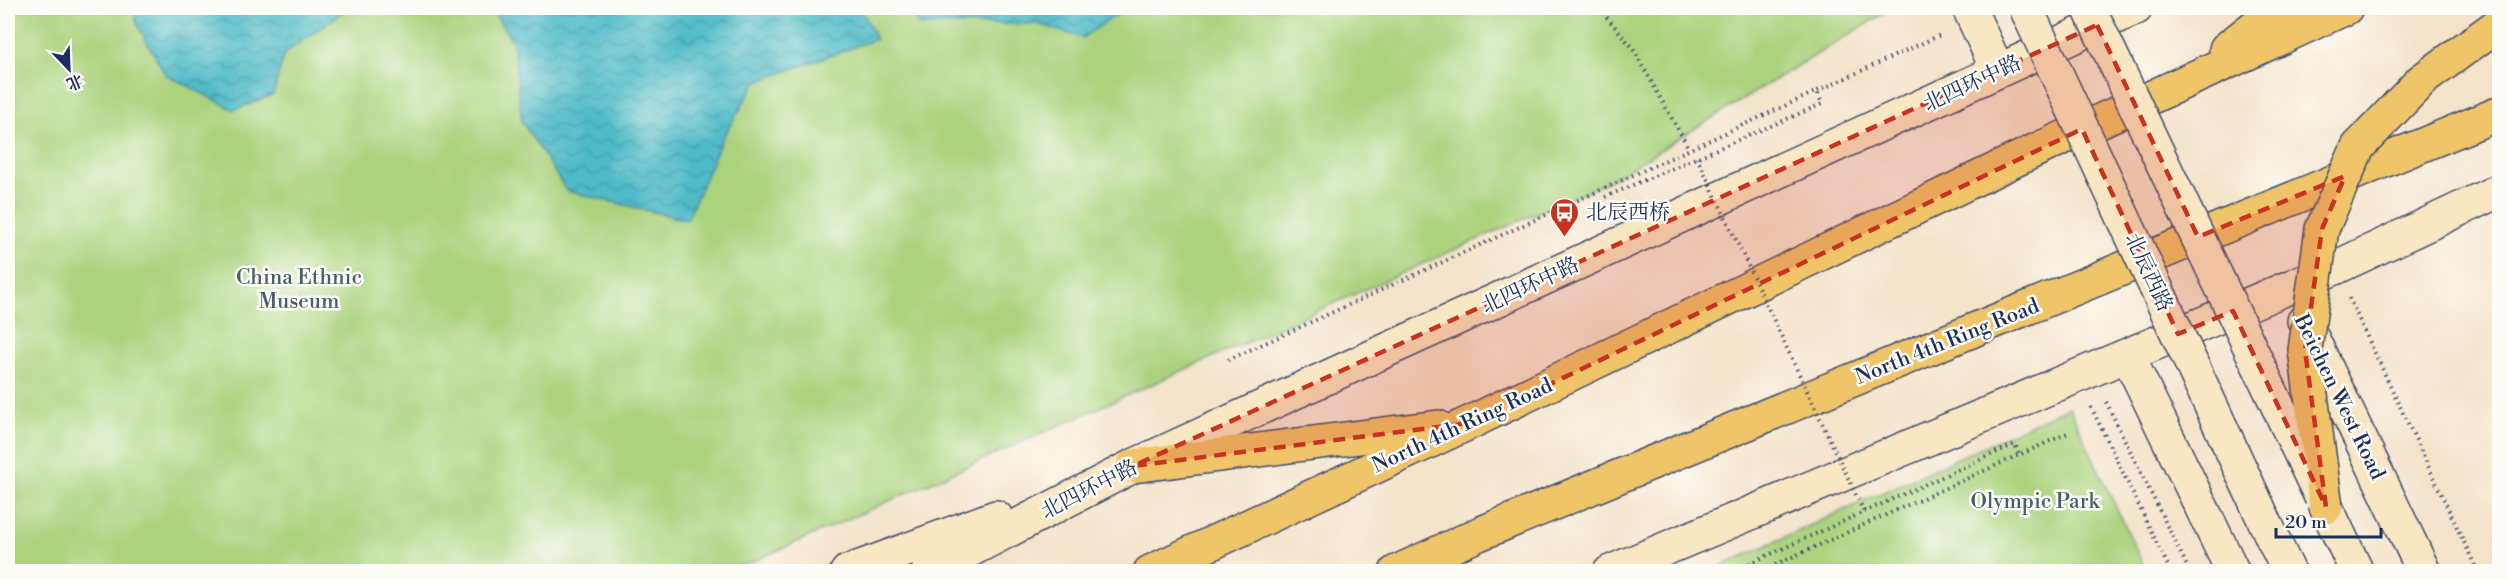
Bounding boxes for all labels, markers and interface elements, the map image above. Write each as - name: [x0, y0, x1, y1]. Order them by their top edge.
- north arrow: [39, 39, 99, 99]
- street label: 北四环中路: [1919, 50, 2025, 118]
- text: 北: [63, 70, 86, 94]
- bus stop icon: 北辰西桥: [1549, 196, 1581, 238]
- place label: 北辰西桥: [1586, 200, 1670, 226]
- street label: 北辰西路: [2119, 229, 2178, 316]
- street label: 北四环中路: [1477, 252, 1583, 320]
- park label: China Ethnic Museum: [236, 265, 362, 315]
- street label: North 4th Ring Road: [1852, 293, 2043, 391]
- street label: Beichen West Road: [2287, 310, 2390, 484]
- street label: North 4th Ring Road: [1368, 373, 1557, 479]
- street label: 北四环中路: [1037, 454, 1142, 525]
- park label: Olympic Park: [1971, 489, 2100, 515]
- scale bar: [2276, 501, 2381, 539]
- text: 20 m: [2285, 511, 2327, 534]

